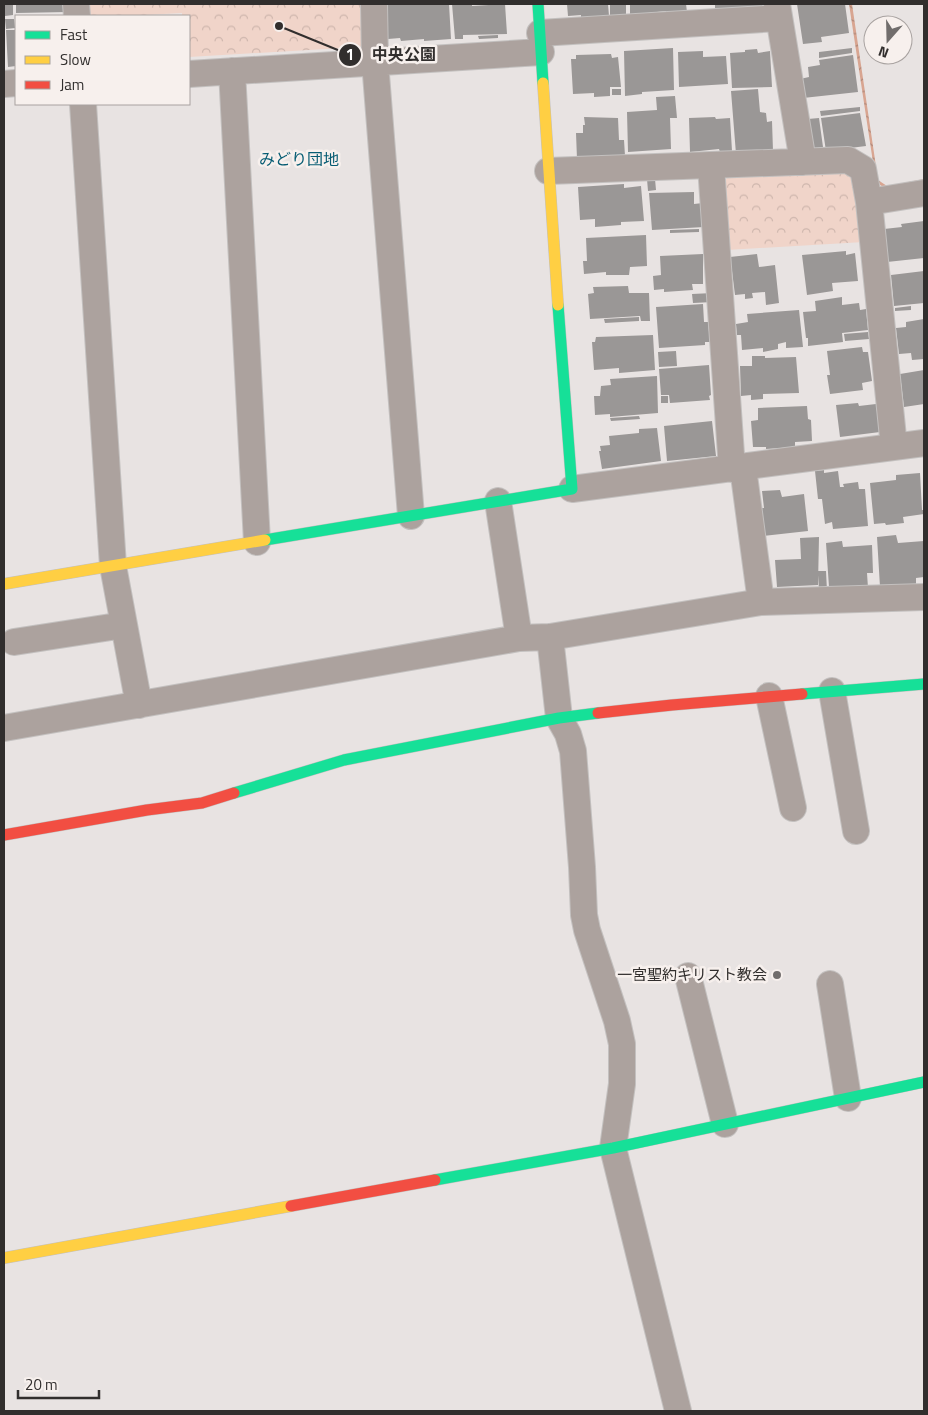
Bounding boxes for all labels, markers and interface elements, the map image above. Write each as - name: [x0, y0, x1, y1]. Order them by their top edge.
- legend: [15, 15, 190, 105]
- north arrow: [863, 15, 913, 65]
- text: Fast: [60, 23, 88, 46]
- callout: 中央公園: [337, 39, 446, 70]
- text: N: [875, 41, 892, 64]
- text: 中央公園: [372, 42, 436, 66]
- text: 1: [346, 43, 354, 66]
- text: Slow: [60, 48, 91, 71]
- text: Jam: [60, 73, 84, 96]
- district label: みどり団地: [259, 147, 339, 171]
- place label: 一宮聖約キリスト教会: [617, 963, 767, 986]
- marker: 一宮聖約キリスト教会: [771, 969, 783, 981]
- scale bar: [18, 1368, 99, 1400]
- text: 20 m: [25, 1373, 58, 1396]

